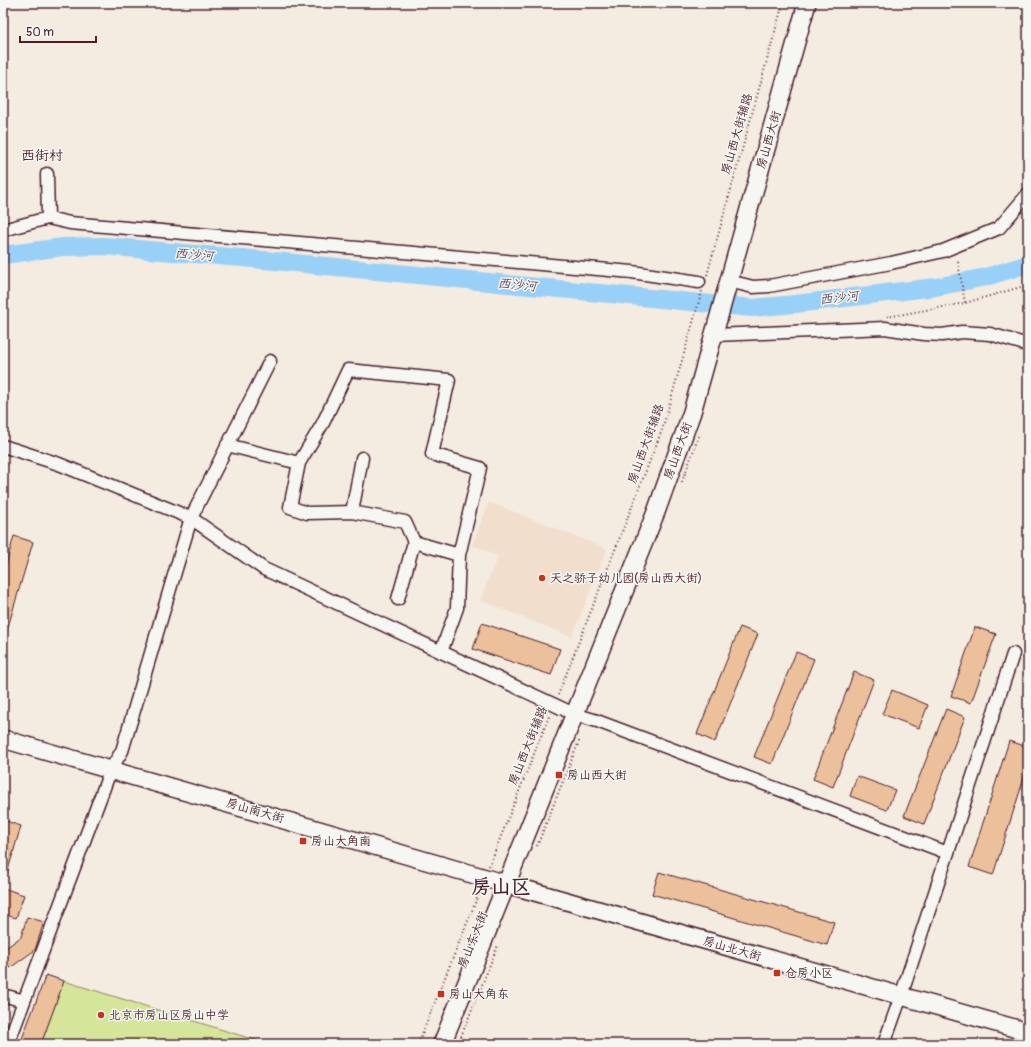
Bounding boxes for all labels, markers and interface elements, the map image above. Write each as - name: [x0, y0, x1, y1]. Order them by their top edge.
- scale bar: [20, 18, 96, 44]
- text: 50 m: [26, 25, 54, 40]
- street label: 房山西大街辅路: [718, 92, 756, 176]
- street label: 房山西大街: [754, 109, 784, 171]
- district label: 西街村: [21, 147, 63, 164]
- water label: 西沙河: [174, 245, 216, 265]
- water label: 西沙河: [497, 275, 539, 295]
- water label: 西沙河: [819, 288, 861, 308]
- street label: 房山西大街辅路: [625, 402, 667, 486]
- street label: 房山西大街: [661, 420, 695, 482]
- place label: 天之骄子幼儿园(房山西大街): [550, 571, 702, 586]
- marker: 天之骄子幼儿园(房山西大街): [537, 573, 547, 583]
- street label: 房山西大街辅路: [505, 704, 551, 788]
- place label: 房山西大街: [567, 768, 627, 783]
- marker: 房山西大街: [554, 770, 564, 780]
- street label: 房山南大街: [224, 796, 286, 826]
- place label: 房山大角南: [311, 834, 371, 849]
- marker: 房山大角南: [298, 836, 308, 846]
- district label: 房山区: [471, 874, 531, 899]
- street label: 房山东大街: [455, 909, 491, 971]
- street label: 房山北大街: [701, 934, 763, 964]
- place label: 仓房小区: [785, 966, 833, 981]
- marker: 仓房小区: [772, 968, 782, 978]
- place label: 房山大角东: [449, 987, 509, 1002]
- marker: 房山大角东: [436, 989, 446, 999]
- place label: 北京市房山区房山中学: [109, 1008, 229, 1023]
- marker: 北京市房山区房山中学: [96, 1010, 106, 1020]

